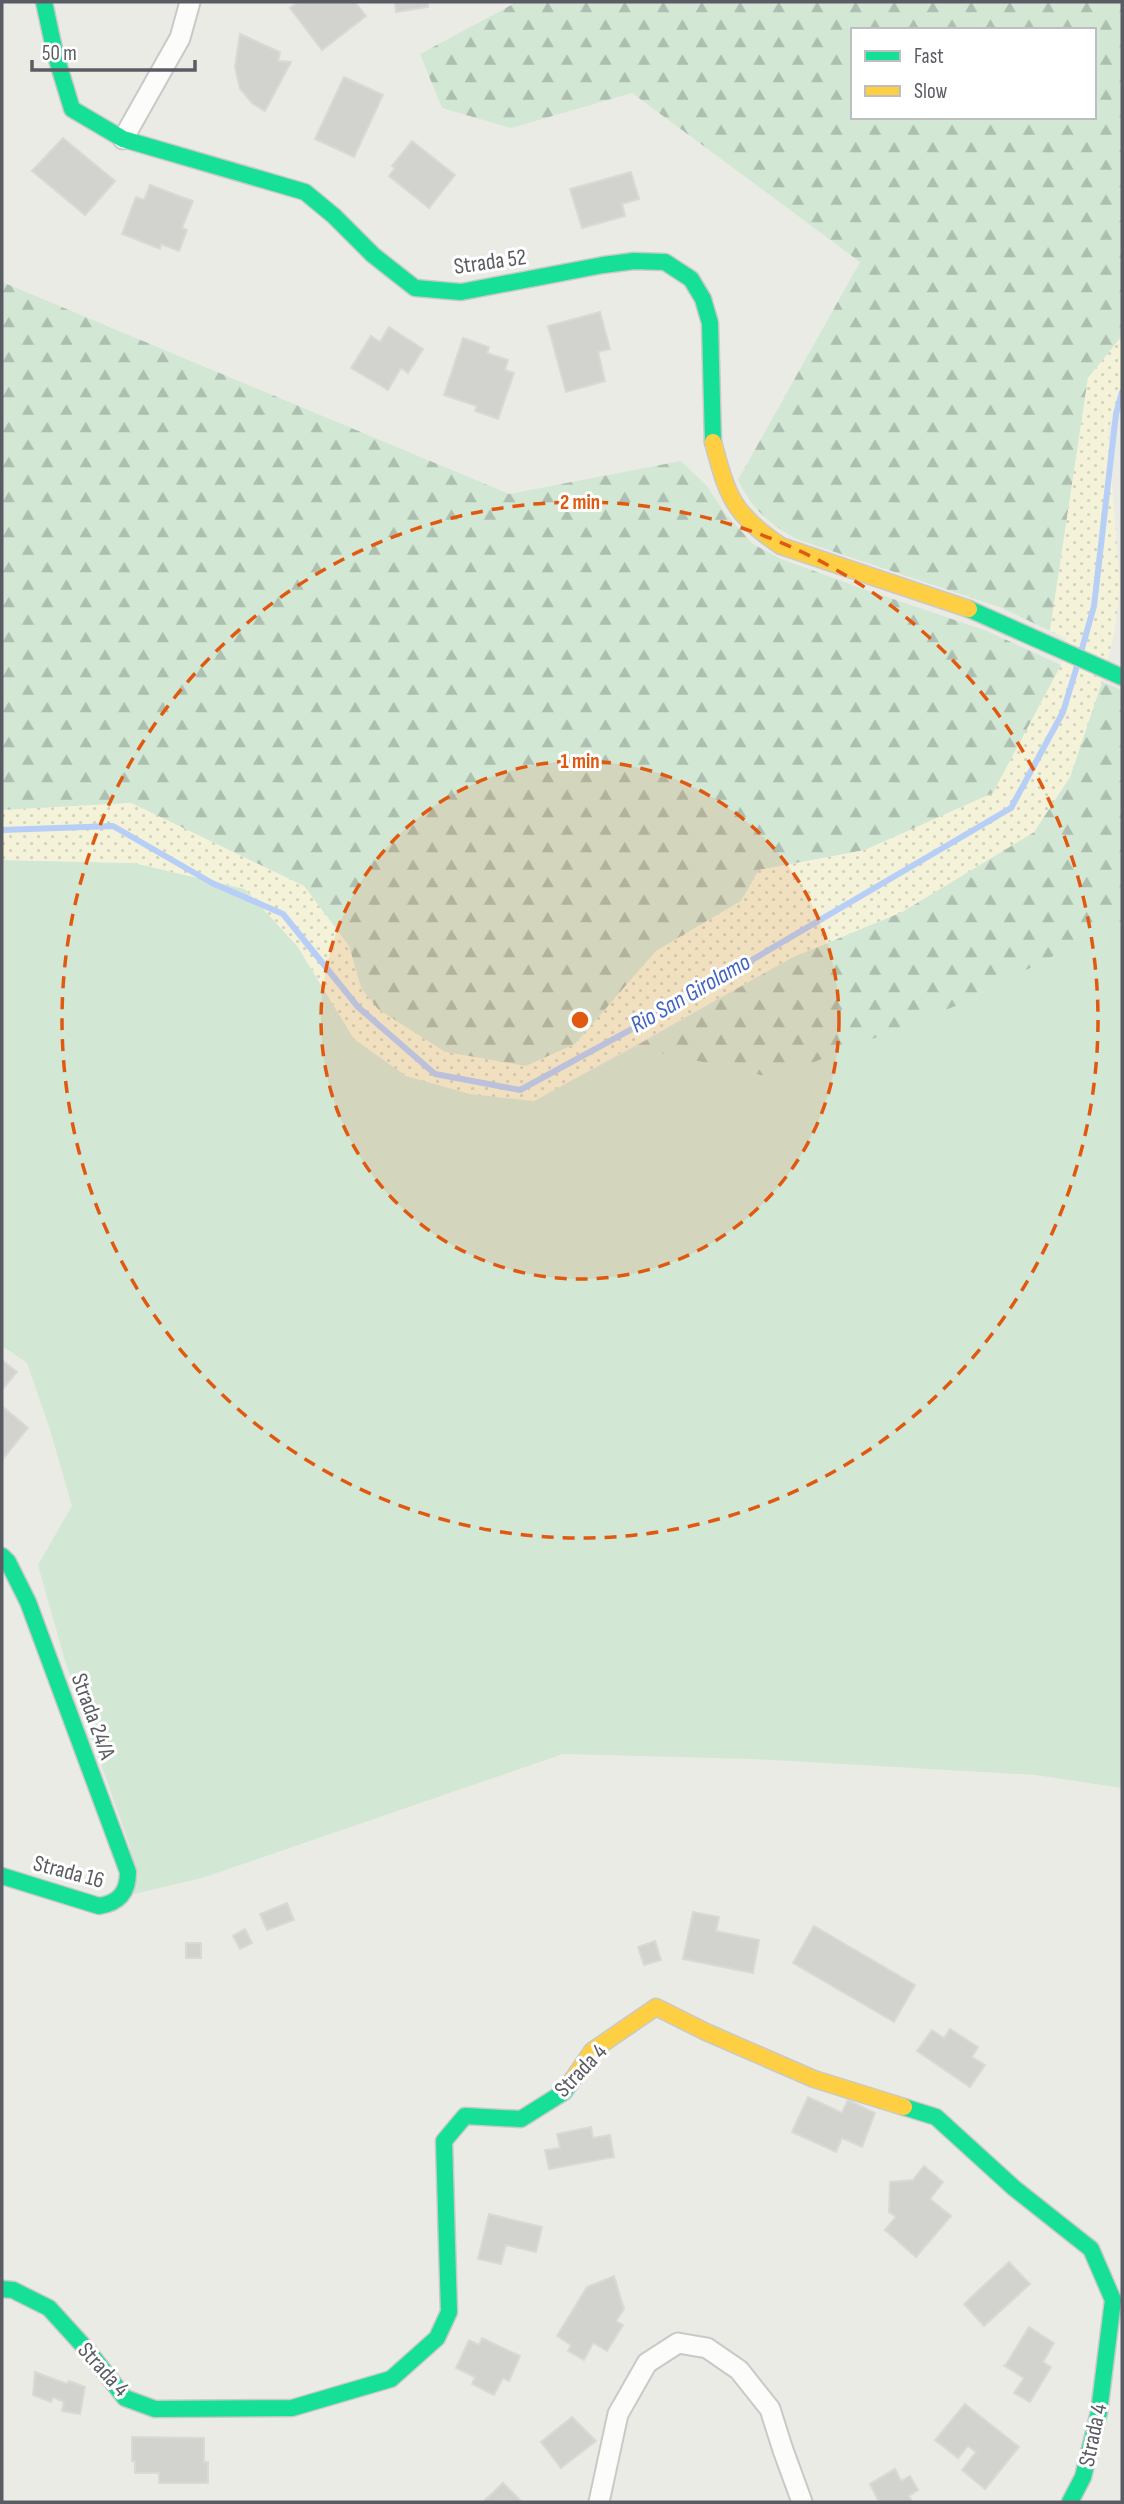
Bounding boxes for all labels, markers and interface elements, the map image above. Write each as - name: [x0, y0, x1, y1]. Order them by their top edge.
- scale bar: [32, 28, 194, 72]
- legend: [851, 28, 1096, 119]
- text: 50 m: [42, 41, 77, 66]
- text: Fast: [914, 44, 944, 69]
- text: Slow: [914, 79, 948, 104]
- street label: Strada 52: [452, 243, 528, 281]
- text: 2 min: [560, 490, 600, 515]
- text: 1 min: [560, 749, 600, 774]
- water label: Rio San Girolamo: [625, 947, 756, 1039]
- centre of rings: [568, 1008, 592, 1032]
- street label: Strada 24/A: [65, 1670, 122, 1763]
- street label: Strada 16: [30, 1849, 107, 1895]
- street label: Strada 4: [549, 2038, 613, 2103]
- street label: Strada 4: [72, 2337, 135, 2403]
- street label: Strada 4: [1073, 2401, 1113, 2469]

